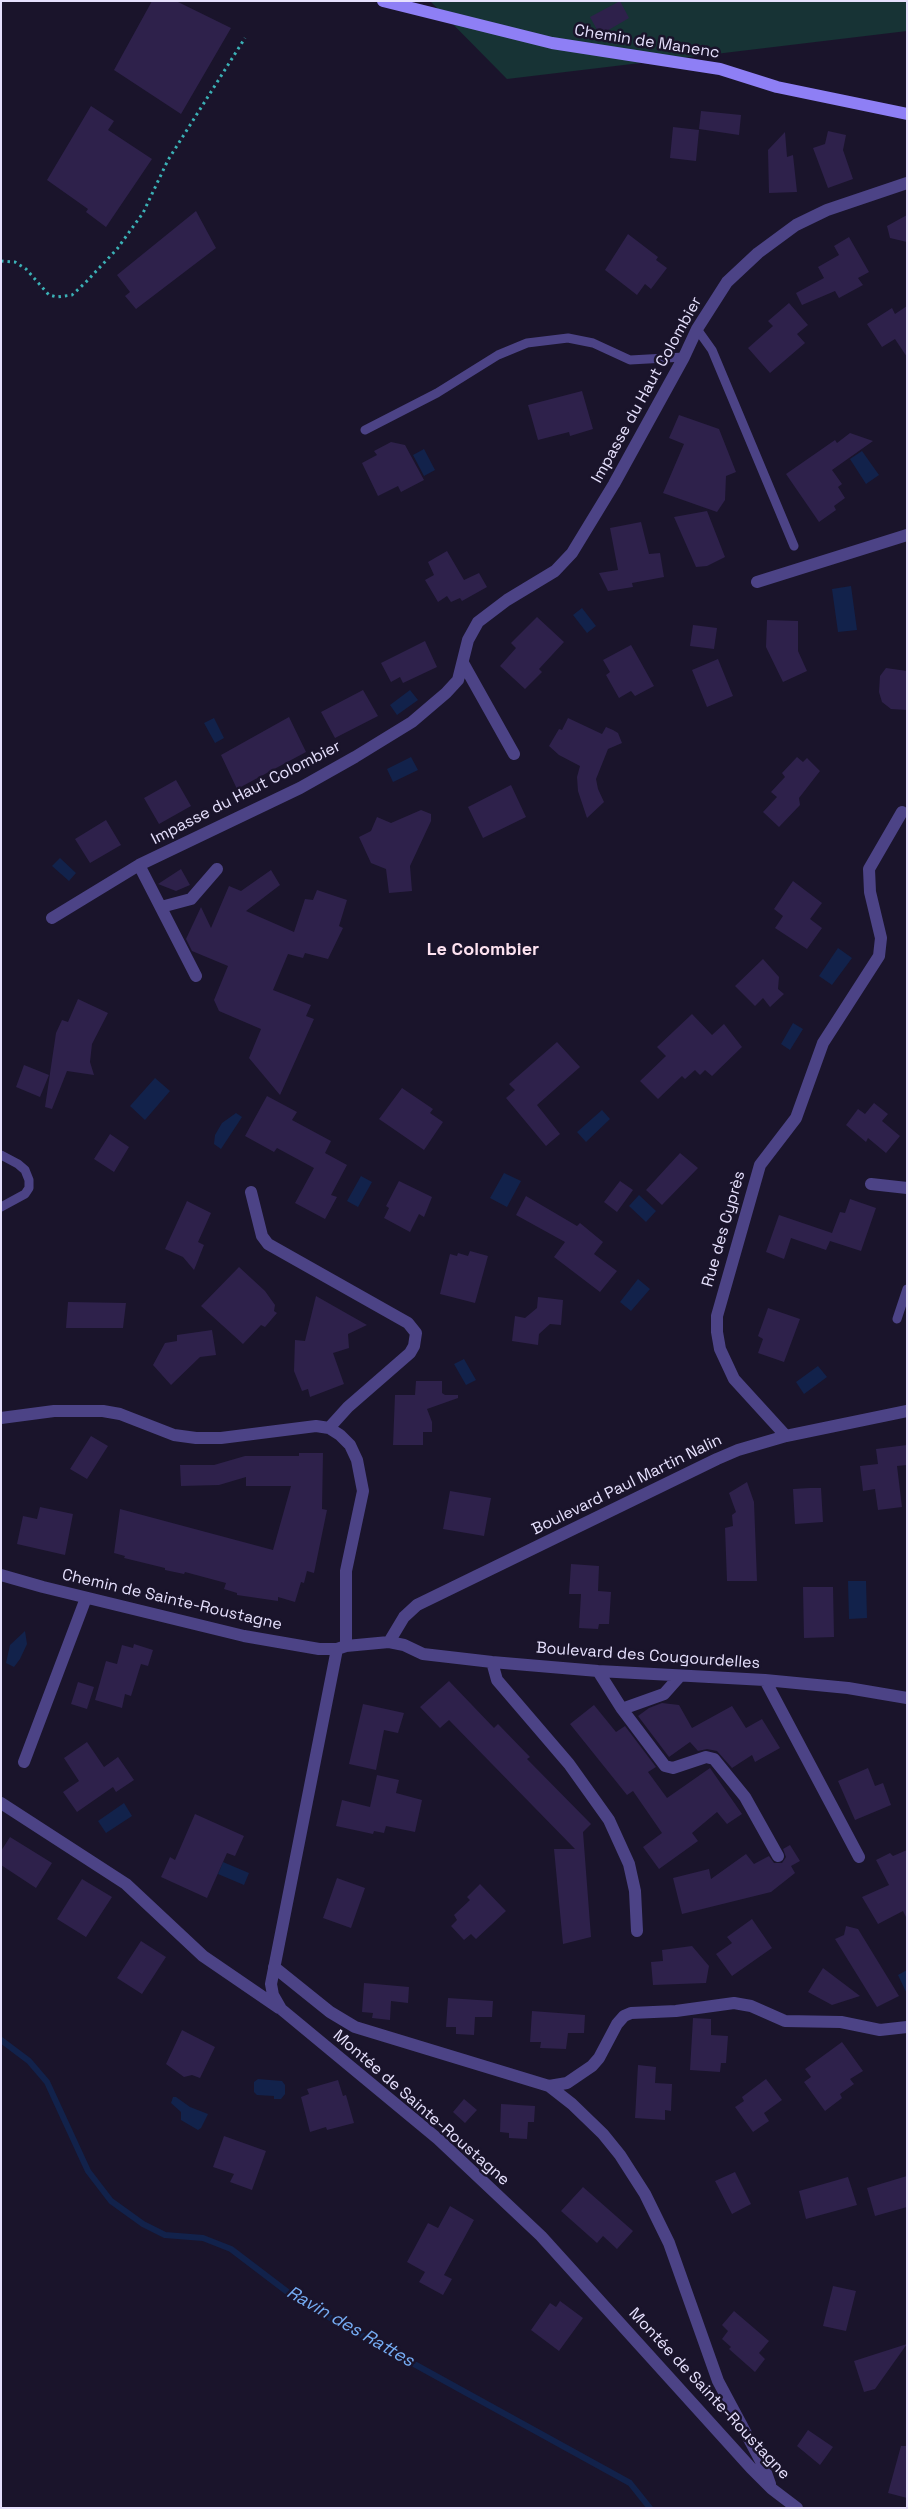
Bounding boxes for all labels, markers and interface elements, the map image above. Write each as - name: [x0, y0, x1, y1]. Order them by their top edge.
- street label: Chemin de Manenc: [573, 21, 721, 63]
- street label: Impasse du Haut Colombier: [588, 294, 706, 486]
- street label: Impasse du Haut Colombier: [148, 737, 344, 849]
- district label: Le Colombier: [427, 939, 539, 961]
- street label: Rue des Cyprès: [698, 1169, 750, 1289]
- street label: Boulevard Paul Martin Nalin: [529, 1431, 725, 1539]
- street label: Chemin de Sainte-Roustagne: [60, 1565, 284, 1635]
- street label: Boulevard des Cougourdelles: [535, 1639, 761, 1673]
- street label: Montée de Sainte-Roustagne: [329, 2026, 513, 2190]
- water label: Ravin des Rattes: [283, 2282, 417, 2372]
- street label: Montée de Sainte-Roustagne: [624, 2304, 794, 2484]

